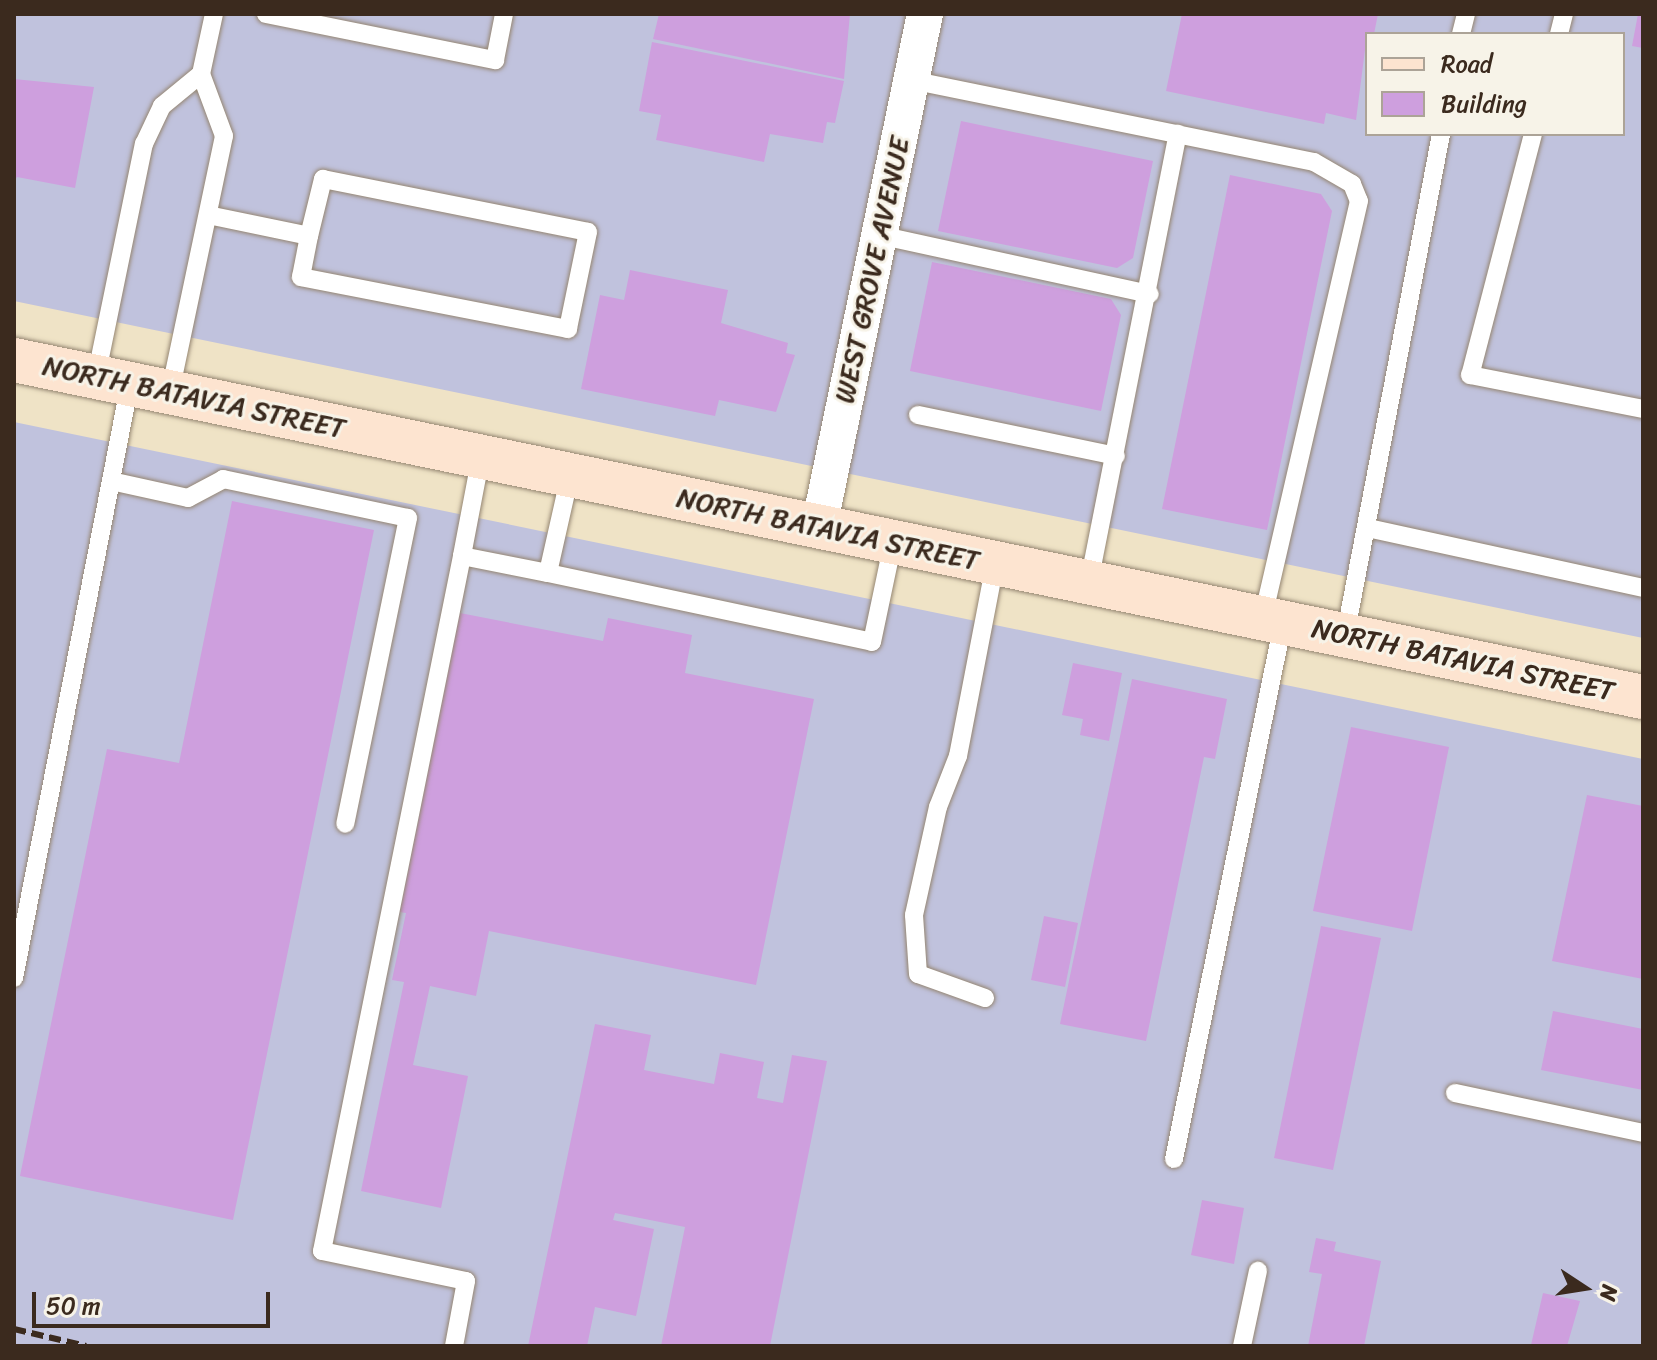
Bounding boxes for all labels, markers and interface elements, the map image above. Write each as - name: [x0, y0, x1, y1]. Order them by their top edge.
- legend: [1365, 32, 1625, 136]
- text: Road: [1441, 43, 1492, 85]
- text: Building: [1441, 83, 1527, 125]
- street label: WEST GROVE AVENUE: [827, 134, 917, 406]
- street label: NORTH BATAVIA STREET: [40, 349, 348, 445]
- street label: NORTH BATAVIA STREET: [674, 481, 982, 577]
- street label: NORTH BATAVIA STREET: [1309, 612, 1617, 708]
- north arrow: [1545, 1248, 1625, 1328]
- scale bar: [36, 1276, 274, 1326]
- text: N: [1588, 1282, 1630, 1305]
- text: 50 m: [46, 1285, 101, 1327]

